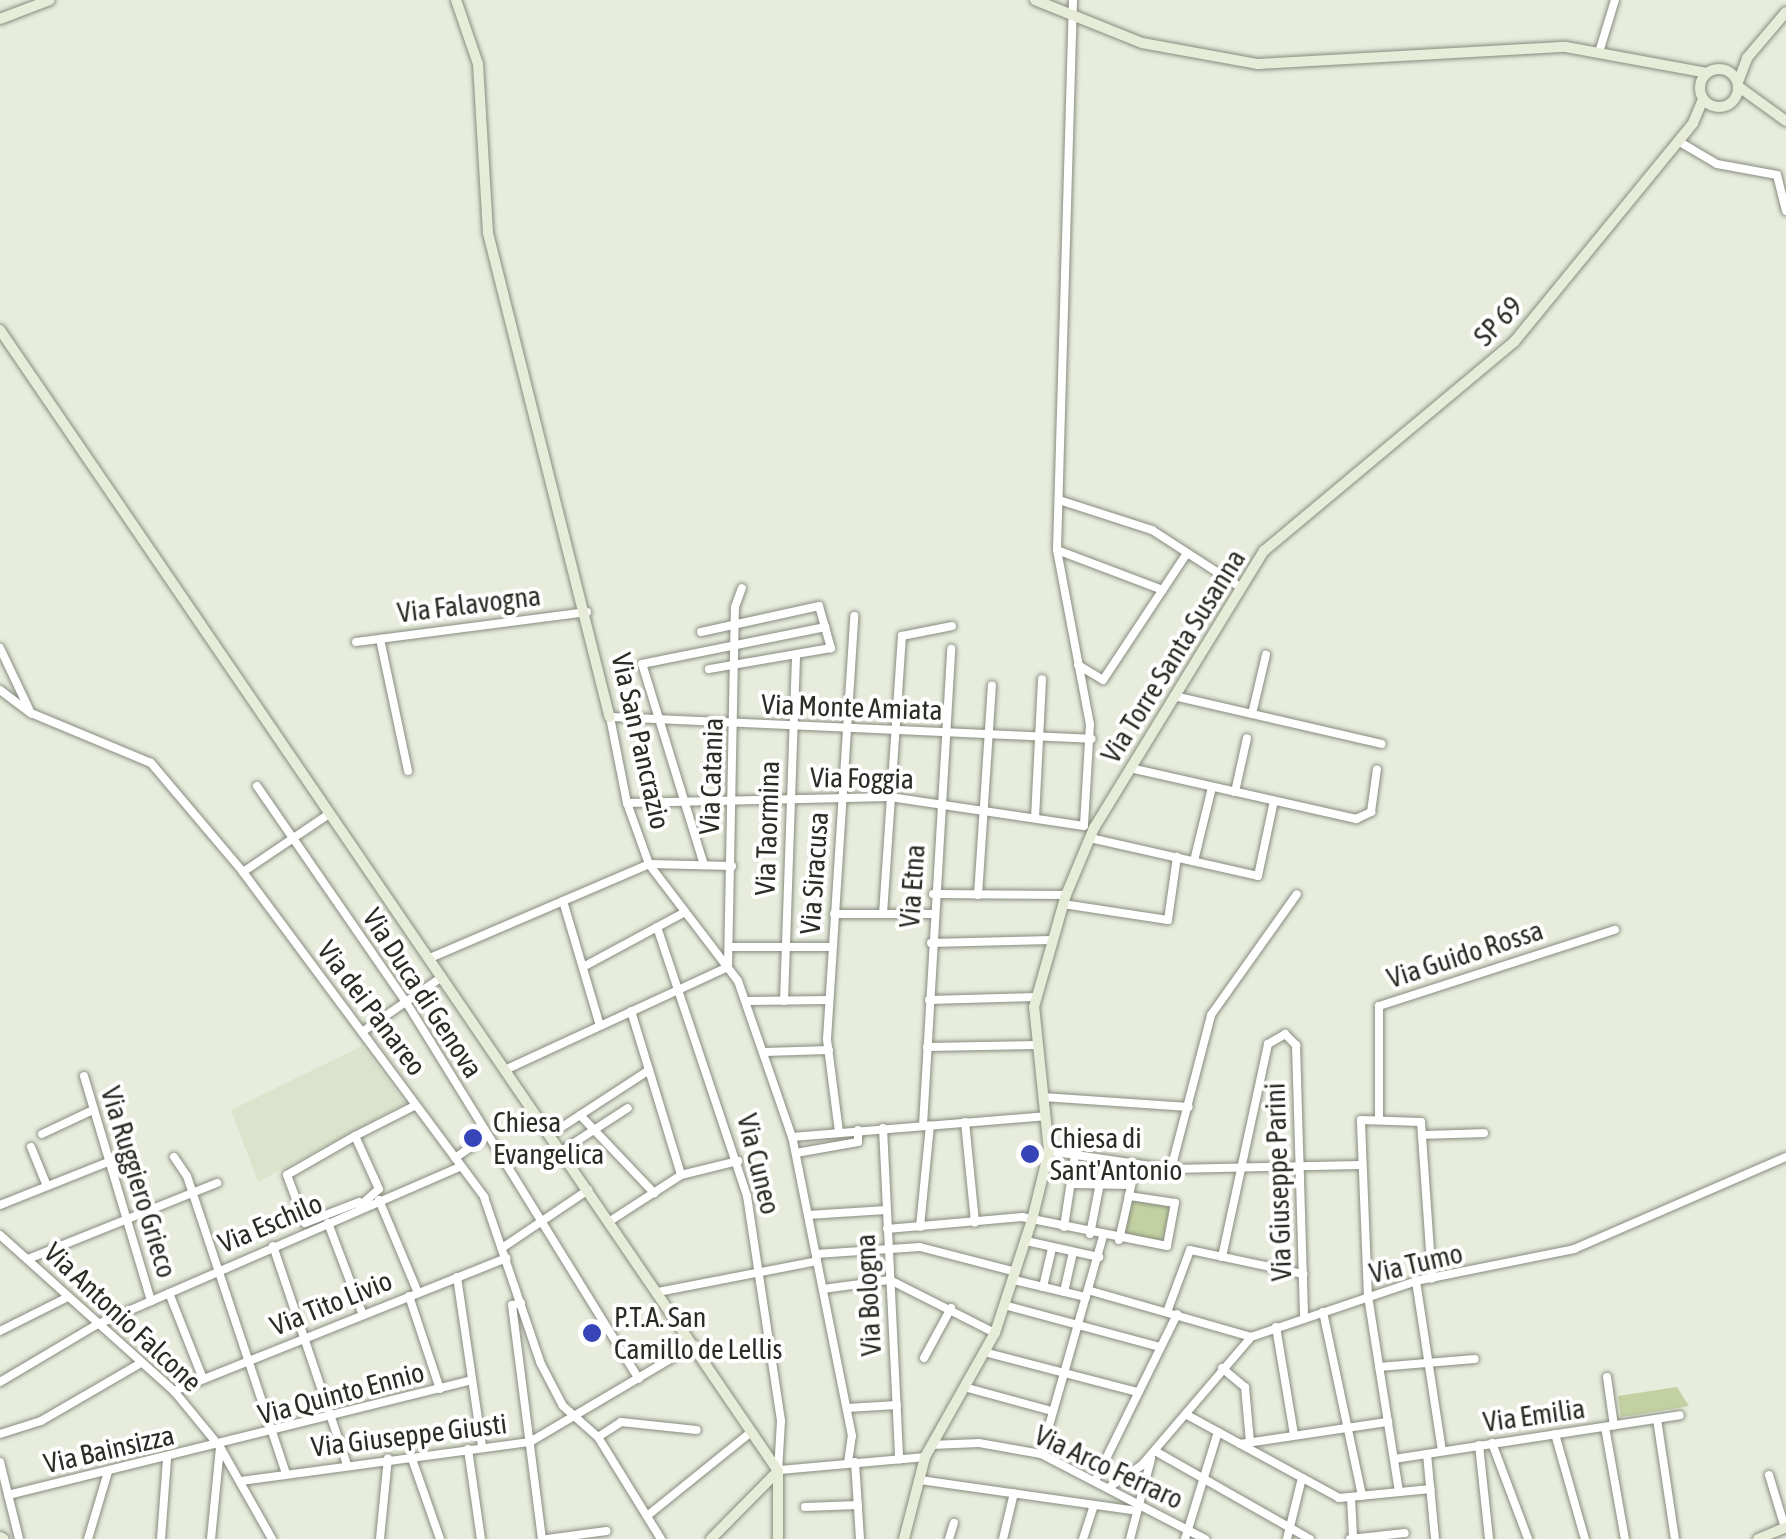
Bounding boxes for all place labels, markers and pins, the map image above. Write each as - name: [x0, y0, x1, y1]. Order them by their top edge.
- place label: Chiesa Evangelica: [493, 1105, 604, 1171]
- place label: Chiesa di Sant'Antonio: [1050, 1121, 1182, 1187]
- marker: Chiesa Evangelica: [462, 1127, 484, 1149]
- marker: Chiesa di Sant'Antonio: [1019, 1143, 1041, 1165]
- place label: P.T.A. San Camillo de Lellis: [614, 1300, 782, 1366]
- marker: P.T.A. San Camillo de Lellis: [579, 1320, 605, 1346]

